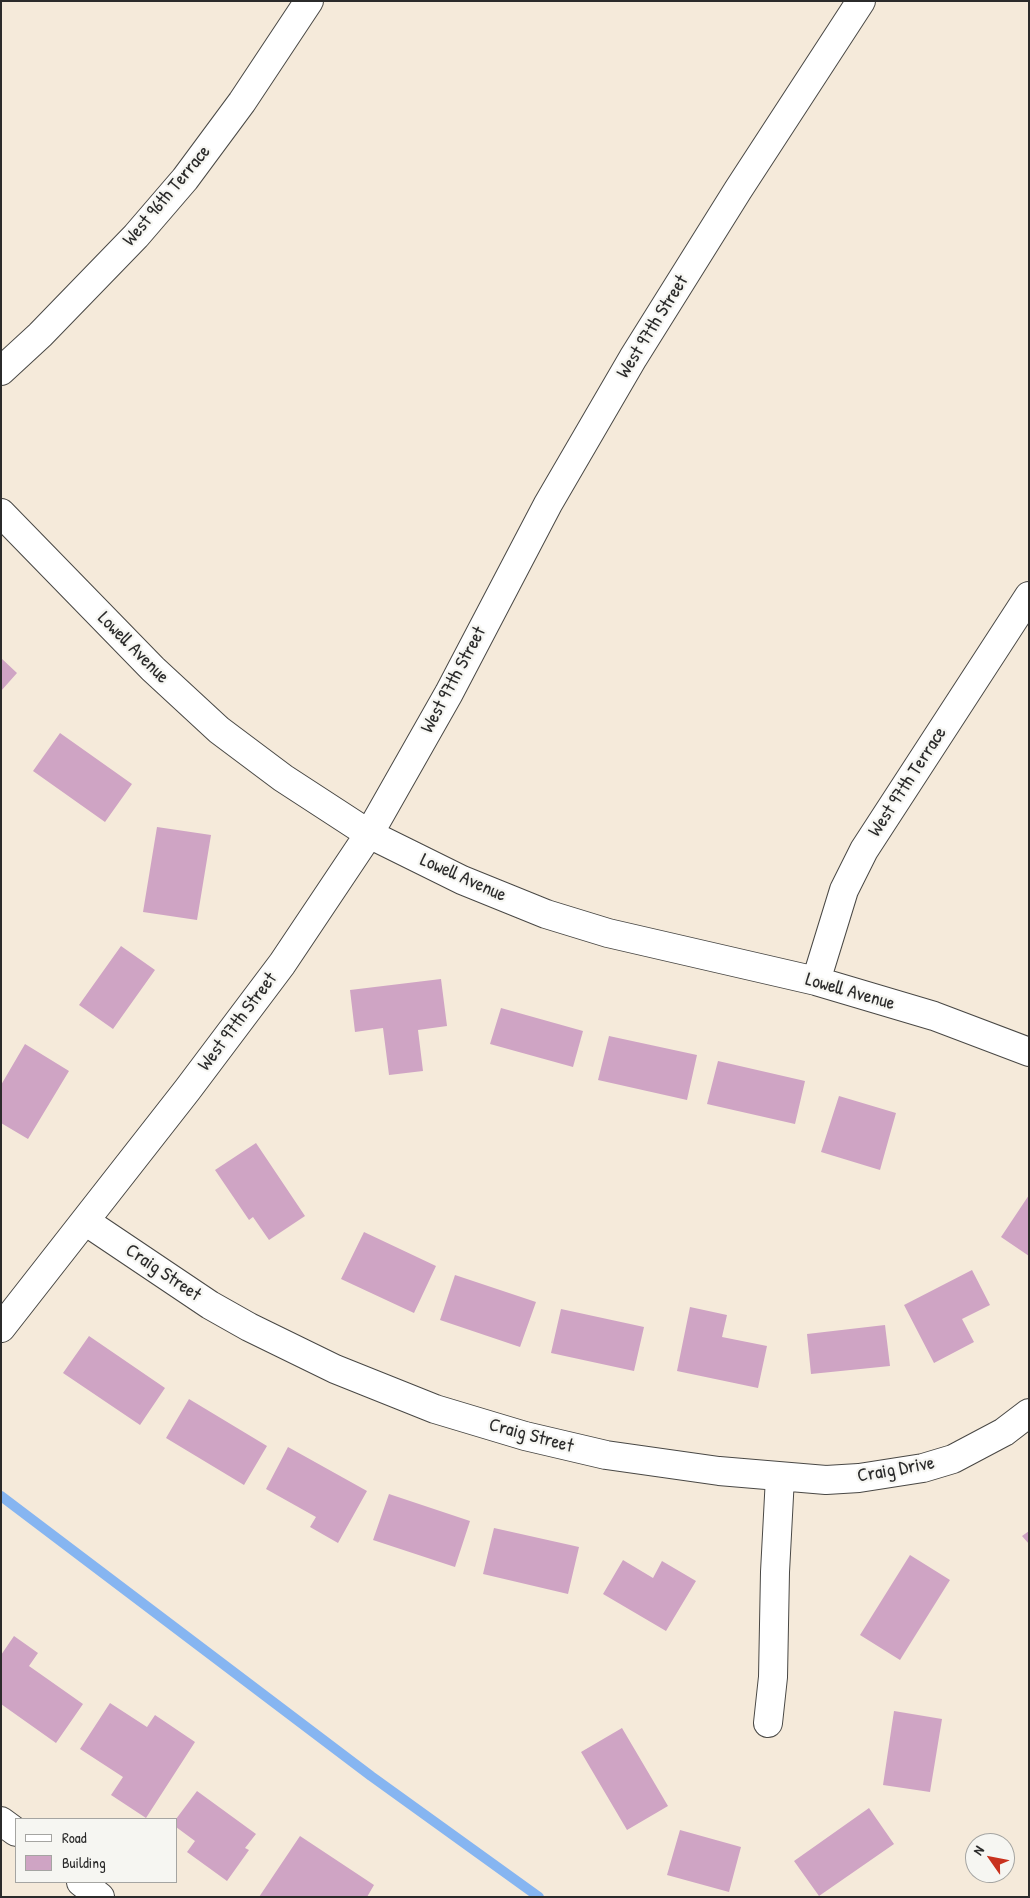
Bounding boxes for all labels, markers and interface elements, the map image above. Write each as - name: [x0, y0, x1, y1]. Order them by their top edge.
- street label: West 96th Terrace: [118, 141, 216, 251]
- street label: West 97th Street: [612, 271, 694, 383]
- street label: Lowell Avenue: [92, 607, 174, 689]
- street label: West 97th Street: [416, 623, 492, 737]
- street label: West 97th Terrace: [864, 723, 952, 841]
- street label: Lowell Avenue: [416, 849, 510, 907]
- street label: West 97th Street: [194, 968, 282, 1076]
- street label: Lowell Avenue: [803, 968, 897, 1016]
- street label: Craig Street: [121, 1239, 205, 1307]
- street label: Craig Street: [486, 1414, 576, 1458]
- street label: Craig Drive: [856, 1452, 936, 1488]
- legend: [15, 1818, 178, 1883]
- text: Road: [62, 1827, 87, 1848]
- north arrow: [965, 1833, 1015, 1883]
- text: N: [968, 1842, 988, 1858]
- text: Building: [62, 1852, 106, 1873]

